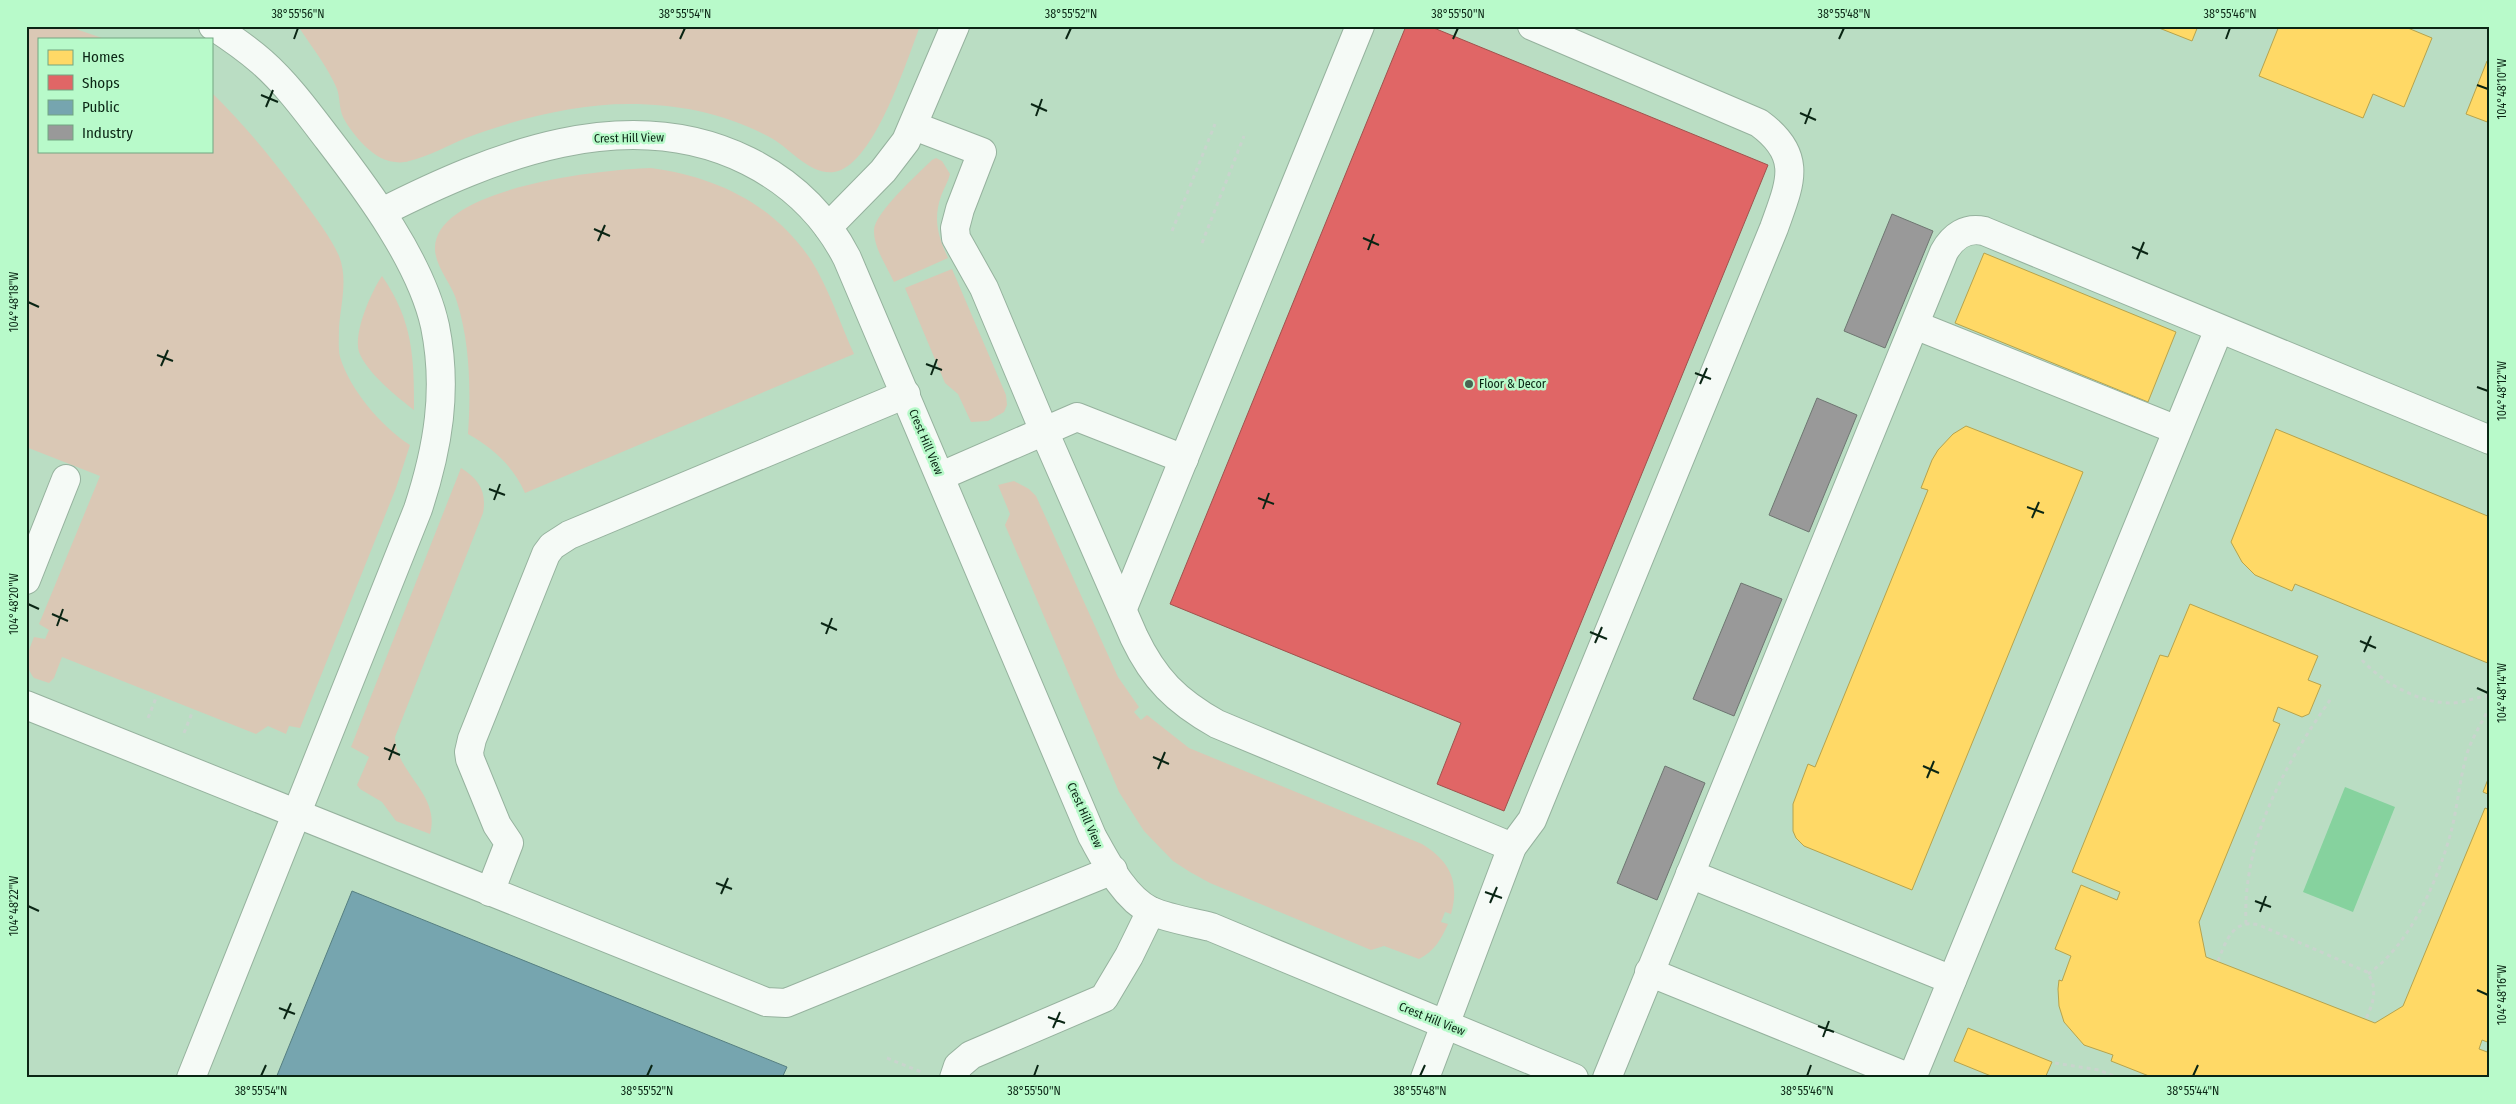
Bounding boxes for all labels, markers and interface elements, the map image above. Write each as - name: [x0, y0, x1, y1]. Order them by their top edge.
- text: 38°55'56"N: [271, 7, 325, 21]
- text: 38°55'54"N: [659, 7, 711, 21]
- text: 38°55'52"N: [1045, 7, 1097, 21]
- text: 38°55'50"N: [1431, 7, 1485, 21]
- text: 38°55'48"N: [1817, 7, 1871, 21]
- text: 38°55'46"N: [2204, 7, 2256, 21]
- legend: [38, 38, 212, 152]
- text: Homes: [82, 48, 124, 66]
- text: 104°48'10"W: [2495, 59, 2509, 119]
- text: Shops: [82, 74, 120, 92]
- text: Public: [82, 98, 120, 116]
- text: Industry: [82, 124, 133, 142]
- street label: Crest Hill View: [594, 130, 664, 146]
- text: 104°48'18"W: [7, 272, 21, 332]
- text: 104°48'12"W: [2495, 361, 2509, 421]
- place label: Floor & Decor: [1479, 377, 1547, 391]
- marker: Floor & Decor: [1463, 378, 1475, 390]
- street label: Crest Hill View: [906, 407, 946, 477]
- text: 104°48'20"W: [7, 573, 21, 635]
- text: 104°48'14"W: [2495, 663, 2509, 723]
- street label: Crest Hill View: [1064, 780, 1106, 850]
- text: 104°48'22"W: [7, 876, 21, 936]
- text: 104°48'16"W: [2495, 965, 2509, 1025]
- street label: Crest Hill View: [1397, 999, 1467, 1039]
- text: 38°55'54"N: [235, 1084, 287, 1098]
- text: 38°55'52"N: [621, 1084, 673, 1098]
- text: 38°55'50"N: [1007, 1084, 1061, 1098]
- text: 38°55'48"N: [1393, 1084, 1447, 1098]
- text: 38°55'46"N: [1781, 1084, 1833, 1098]
- text: 38°55'44"N: [2167, 1084, 2219, 1098]

